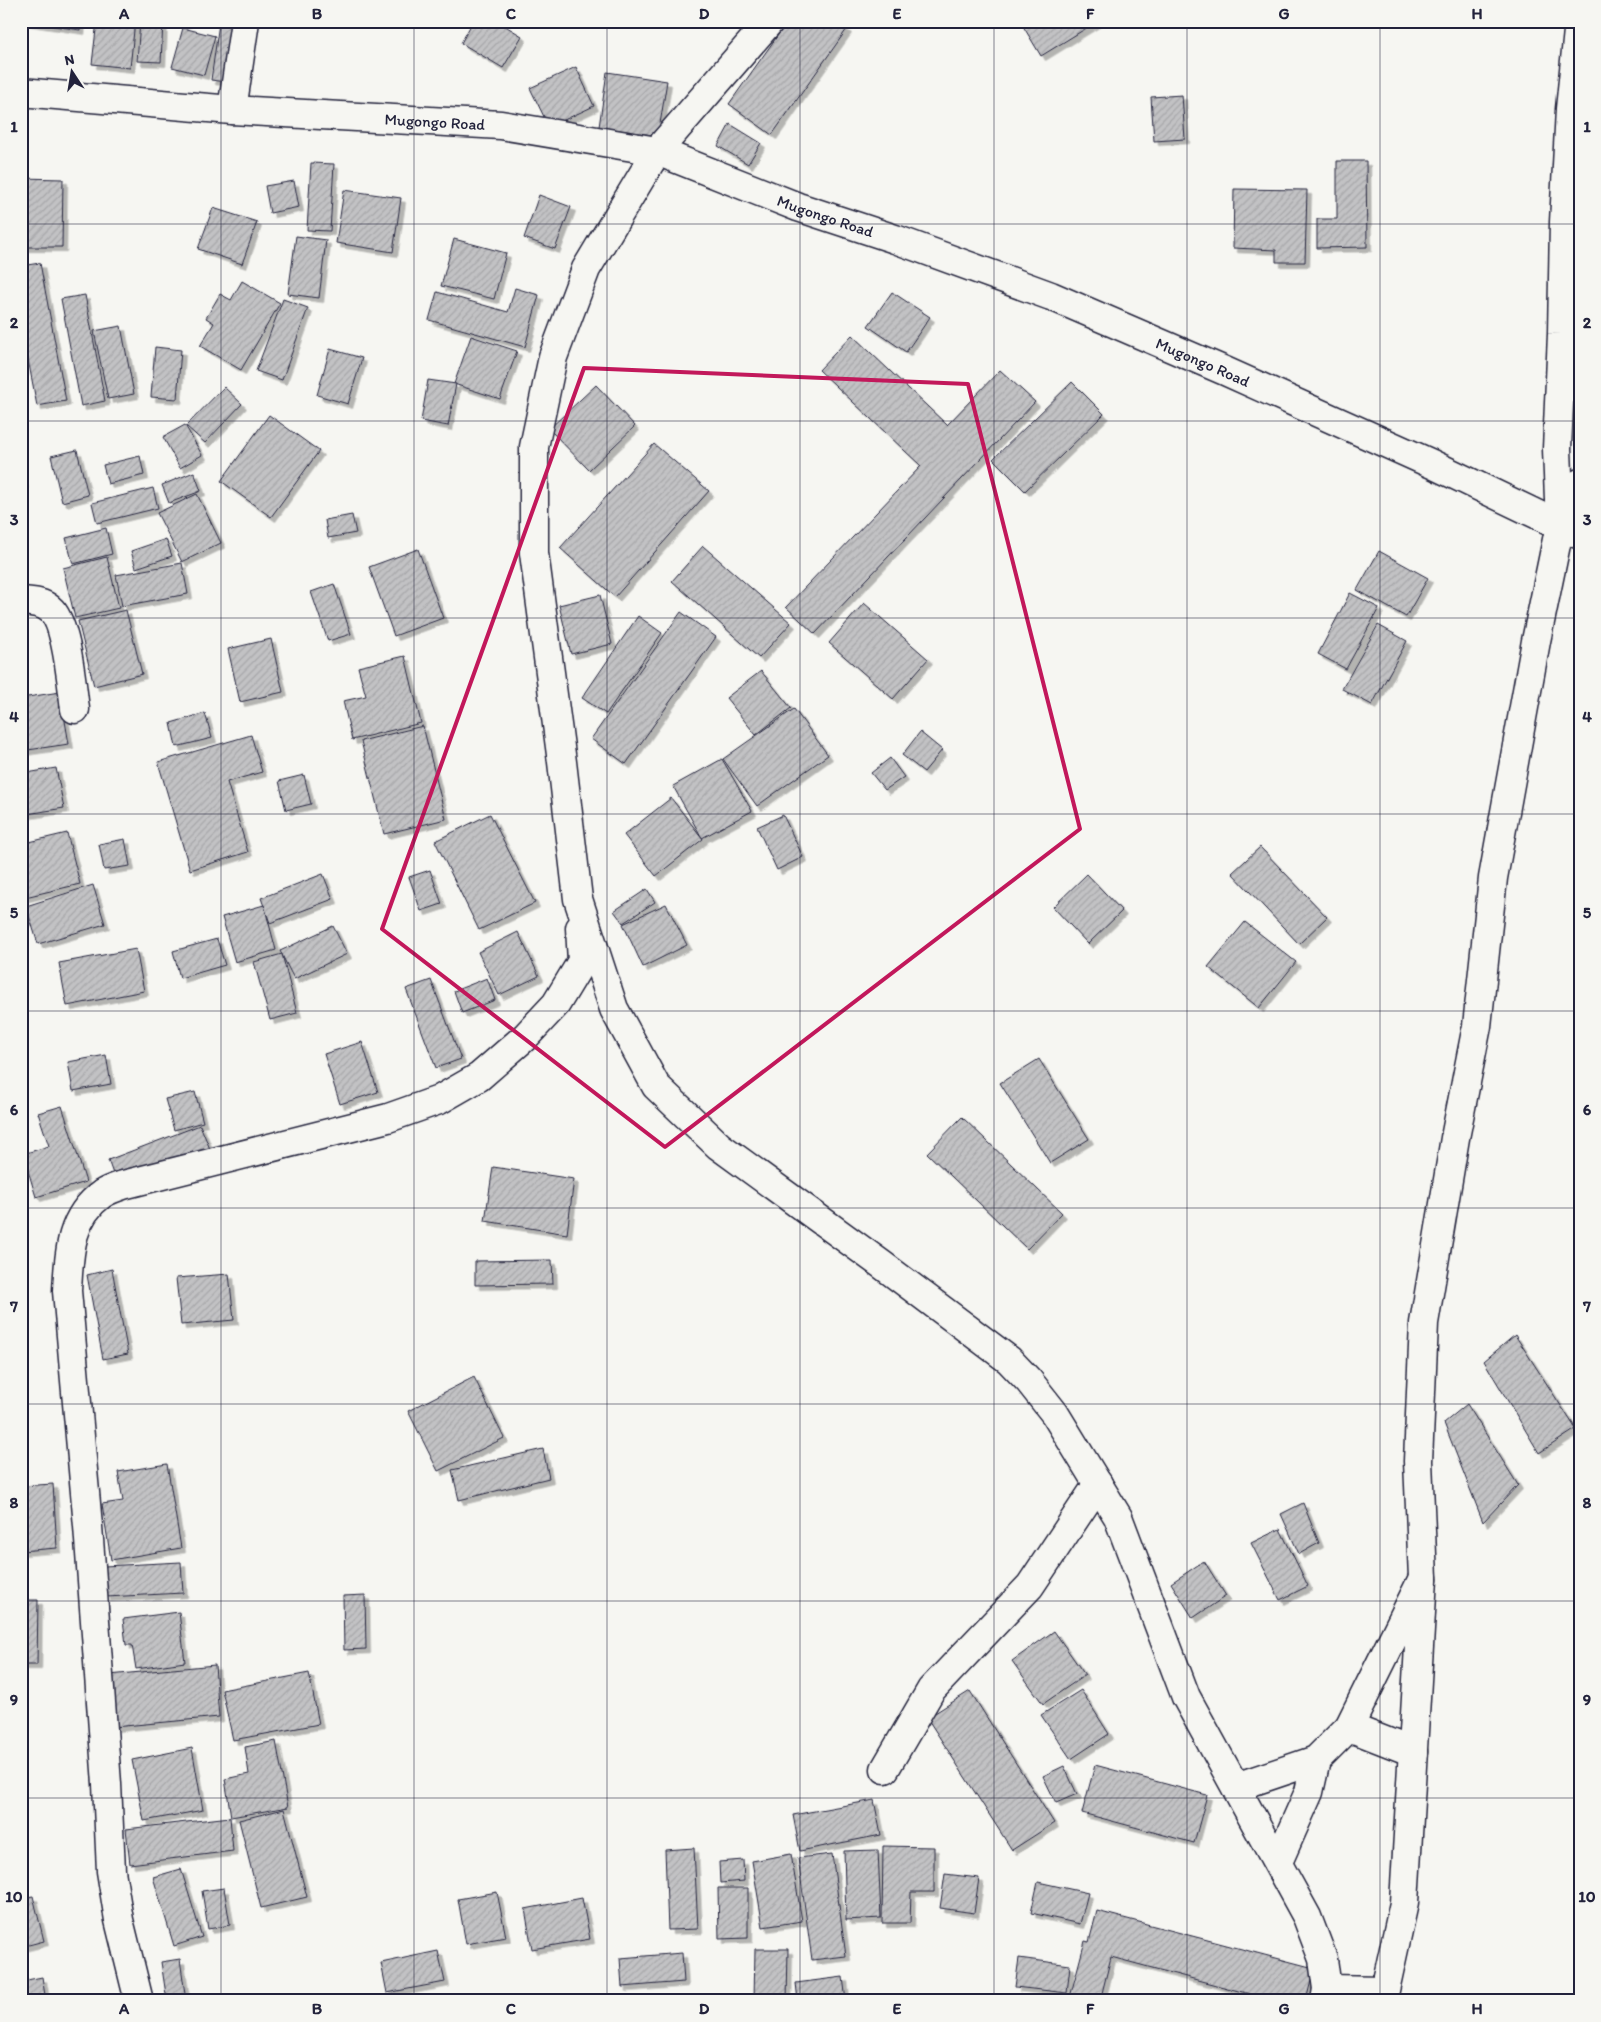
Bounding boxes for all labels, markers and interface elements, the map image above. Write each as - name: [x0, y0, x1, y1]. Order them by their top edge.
- text: A: [118, 4, 130, 23]
- text: B: [312, 4, 323, 23]
- text: C: [506, 4, 517, 23]
- text: D: [699, 4, 710, 23]
- text: E: [893, 4, 902, 23]
- text: F: [1086, 4, 1095, 23]
- text: G: [1278, 4, 1290, 23]
- text: H: [1471, 4, 1483, 23]
- north arrow: [48, 48, 98, 98]
- text: N: [63, 50, 76, 69]
- street label: Mugongo Road: [384, 110, 486, 134]
- text: 1: [10, 117, 18, 136]
- text: 1: [1583, 117, 1591, 136]
- street label: Mugongo Road: [774, 191, 876, 241]
- text: 2: [10, 313, 19, 332]
- text: 2: [1583, 313, 1592, 332]
- street label: Mugongo Road: [1153, 333, 1253, 391]
- text: 3: [10, 510, 19, 529]
- text: 3: [1583, 510, 1592, 529]
- text: 4: [9, 707, 19, 726]
- text: 4: [1582, 707, 1592, 726]
- text: 5: [10, 903, 19, 922]
- text: 5: [1583, 903, 1592, 922]
- text: 6: [10, 1100, 19, 1119]
- text: 6: [1583, 1100, 1592, 1119]
- text: 7: [9, 1297, 18, 1316]
- text: 7: [1582, 1297, 1591, 1316]
- text: 8: [10, 1493, 19, 1512]
- text: 8: [1583, 1493, 1592, 1512]
- text: 9: [10, 1690, 18, 1709]
- text: 9: [1583, 1690, 1591, 1709]
- text: 10: [5, 1887, 23, 1906]
- text: 10: [1578, 1887, 1596, 1906]
- text: A: [118, 1999, 130, 2018]
- text: B: [312, 1999, 323, 2018]
- text: C: [506, 1999, 517, 2018]
- text: D: [699, 1999, 710, 2018]
- text: E: [893, 1999, 902, 2018]
- text: F: [1086, 1999, 1095, 2018]
- text: G: [1278, 1999, 1290, 2018]
- text: H: [1471, 1999, 1483, 2018]

